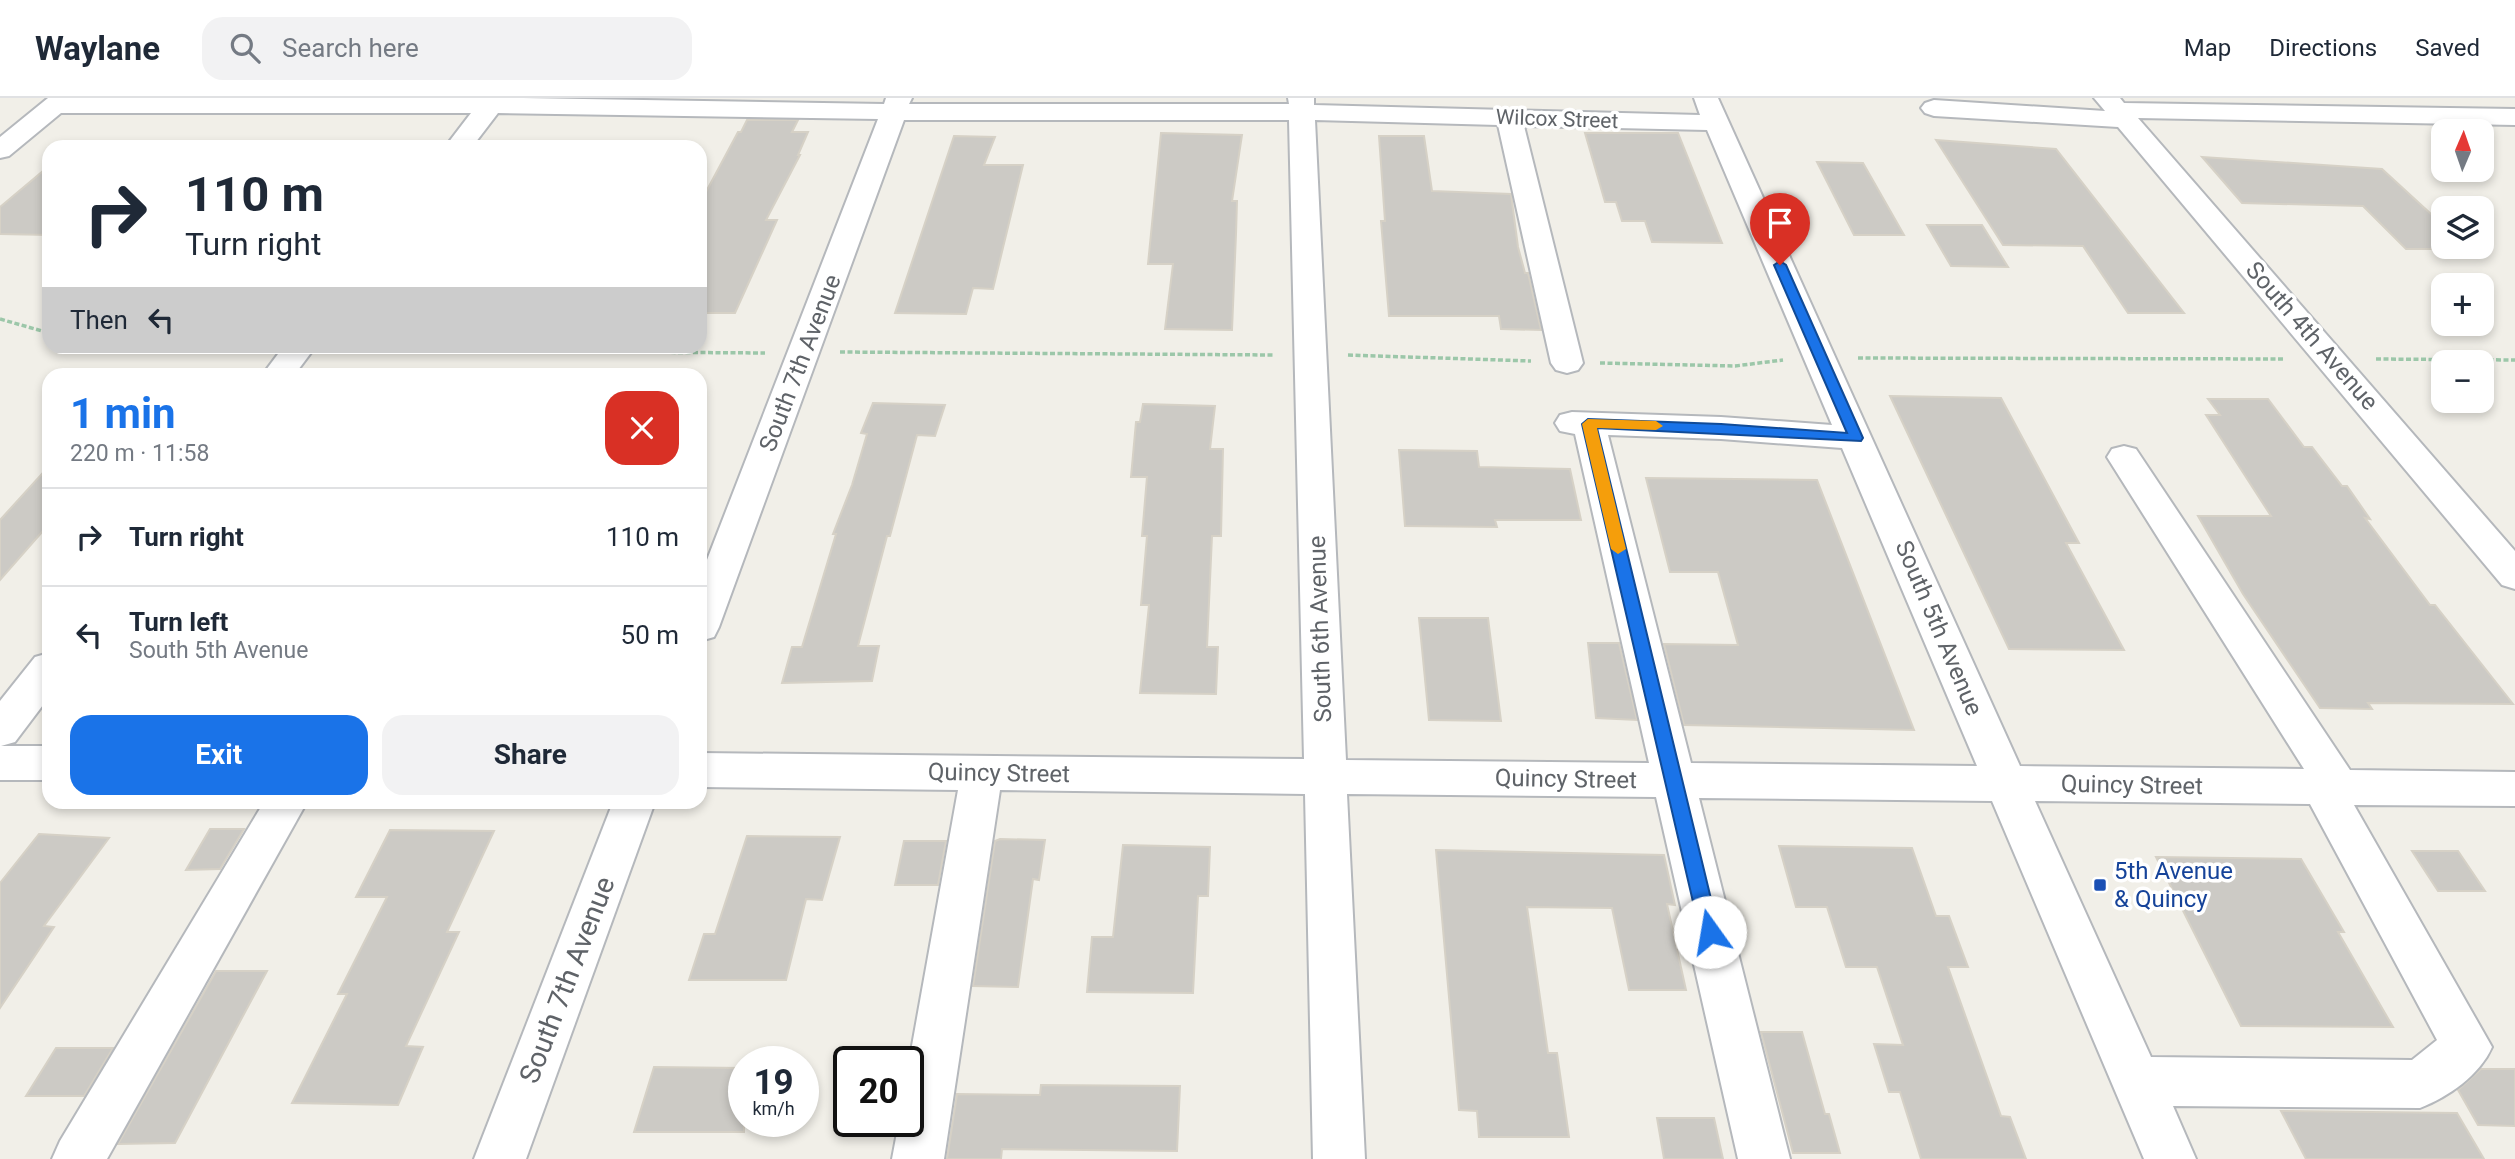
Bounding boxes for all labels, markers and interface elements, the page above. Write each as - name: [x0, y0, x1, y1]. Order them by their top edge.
- search box: [202, 17, 692, 80]
- text: Waylane: [35, 29, 160, 68]
- icon: search: [226, 29, 264, 67]
- text: Search here: [282, 33, 419, 63]
- text: Map: [2184, 34, 2231, 62]
- text: Directions: [2269, 34, 2377, 62]
- text: Saved: [2415, 34, 2480, 62]
- street label: Wilcox Street: [1495, 105, 1619, 133]
- north arrow: [2431, 119, 2494, 182]
- map controls: [2431, 119, 2494, 413]
- text: 110 m: [185, 166, 324, 223]
- icon: right: [70, 168, 161, 259]
- pin: [1750, 193, 1810, 265]
- button: layers: [2431, 196, 2494, 259]
- icon: arrive: [1761, 204, 1799, 242]
- text: Turn right: [185, 225, 321, 263]
- street label: South 4th Avenue: [2240, 256, 2384, 416]
- street label: South 7th Avenue: [753, 271, 847, 455]
- button: +: [2431, 273, 2494, 336]
- icon: left: [142, 301, 180, 339]
- text: Then: [70, 305, 128, 335]
- button: −: [2431, 350, 2494, 413]
- text: 1 min: [70, 389, 176, 438]
- button: close: [605, 391, 679, 465]
- text: 220 m · 11:58: [70, 440, 209, 467]
- icon: right: [70, 518, 108, 556]
- text: Turn right: [129, 522, 244, 552]
- text: 110 m: [606, 522, 679, 552]
- street label: South 6th Avenue: [1303, 535, 1337, 723]
- street label: South 5th Avenue: [1890, 536, 1988, 720]
- text: Turn left: [129, 607, 228, 637]
- icon: left: [70, 616, 108, 654]
- text: 50 m: [621, 620, 679, 650]
- text: South 5th Avenue: [129, 637, 308, 664]
- button: Exit: [70, 715, 368, 795]
- button: Share: [382, 715, 679, 795]
- street label: Quincy Street: [928, 758, 1070, 788]
- street label: Quincy Street: [1495, 764, 1637, 794]
- street label: Quincy Street: [2061, 770, 2203, 800]
- place label: 5th Avenue & Quincy: [2114, 857, 2233, 913]
- street label: South 7th Avenue: [512, 872, 622, 1088]
- marker: 5th Avenue & Quincy: [2092, 877, 2108, 893]
- position arrow: [1673, 895, 1747, 969]
- speed limit sign: 20: [833, 1046, 924, 1137]
- text: 19: [753, 1062, 794, 1103]
- text: km/h: [752, 1098, 795, 1119]

